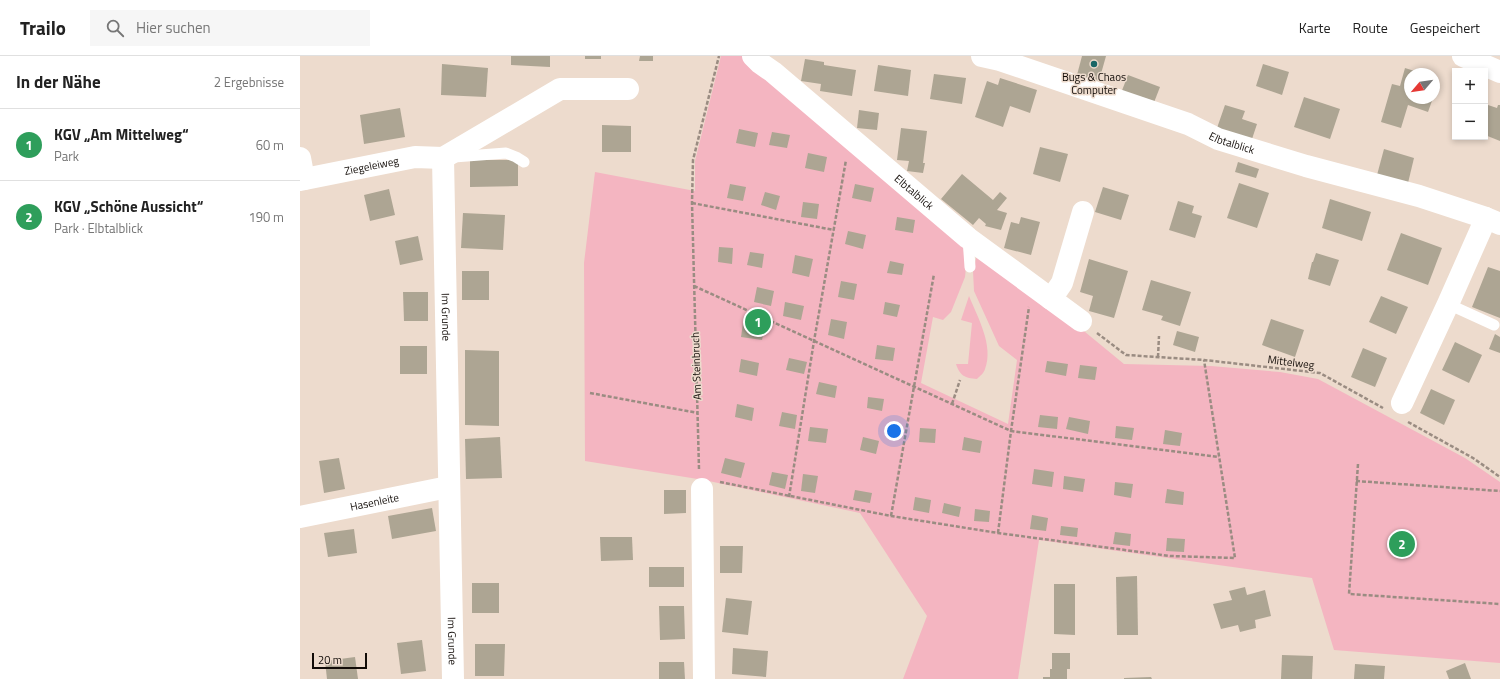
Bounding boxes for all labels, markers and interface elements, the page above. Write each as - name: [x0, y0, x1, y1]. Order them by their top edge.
- search box: [90, 10, 370, 46]
- text: Trailo: [20, 13, 66, 42]
- text: Hier suchen: [136, 16, 211, 39]
- icon: search: [104, 17, 126, 39]
- text: Karte: [1299, 17, 1331, 38]
- text: Route: [1353, 17, 1388, 38]
- text: Gespeichert: [1410, 17, 1480, 38]
- marker: Bugs & Chaos Computer: [1089, 59, 1099, 69]
- north arrow: [1404, 68, 1440, 104]
- map controls: [1452, 68, 1488, 140]
- button: +: [1452, 68, 1488, 104]
- text: In der Nähe: [16, 69, 101, 95]
- place label: Bugs & Chaos Computer: [1062, 69, 1126, 98]
- text: 2 Ergebnisse: [214, 72, 284, 92]
- button: −: [1452, 104, 1488, 140]
- text: KGV „Am Mittelweg“: [54, 123, 189, 146]
- street label: Elbtalblick: [1206, 128, 1257, 158]
- text: 1: [25, 135, 33, 155]
- text: 60 m: [256, 135, 284, 155]
- text: Park: [54, 146, 79, 166]
- street label: Ziegeleiweg: [343, 152, 401, 179]
- street label: Elbtalblick: [891, 171, 938, 214]
- text: KGV „Schöne Aussicht“: [54, 195, 203, 218]
- text: 2: [25, 207, 33, 227]
- text: 190 m: [248, 207, 284, 227]
- text: Park · Elbtalblick: [54, 218, 143, 238]
- street label: Im Grunde: [438, 293, 455, 342]
- pin: 1: [745, 307, 771, 337]
- street label: Am Steinbruch: [687, 332, 705, 400]
- street label: Mittelweg: [1267, 351, 1316, 373]
- your location: [884, 421, 904, 441]
- street label: Hasenleite: [349, 489, 401, 515]
- pin: 2: [1389, 529, 1415, 559]
- street label: Im Grunde: [444, 617, 461, 666]
- scale bar: [312, 651, 367, 670]
- text: 20 m: [318, 652, 342, 668]

